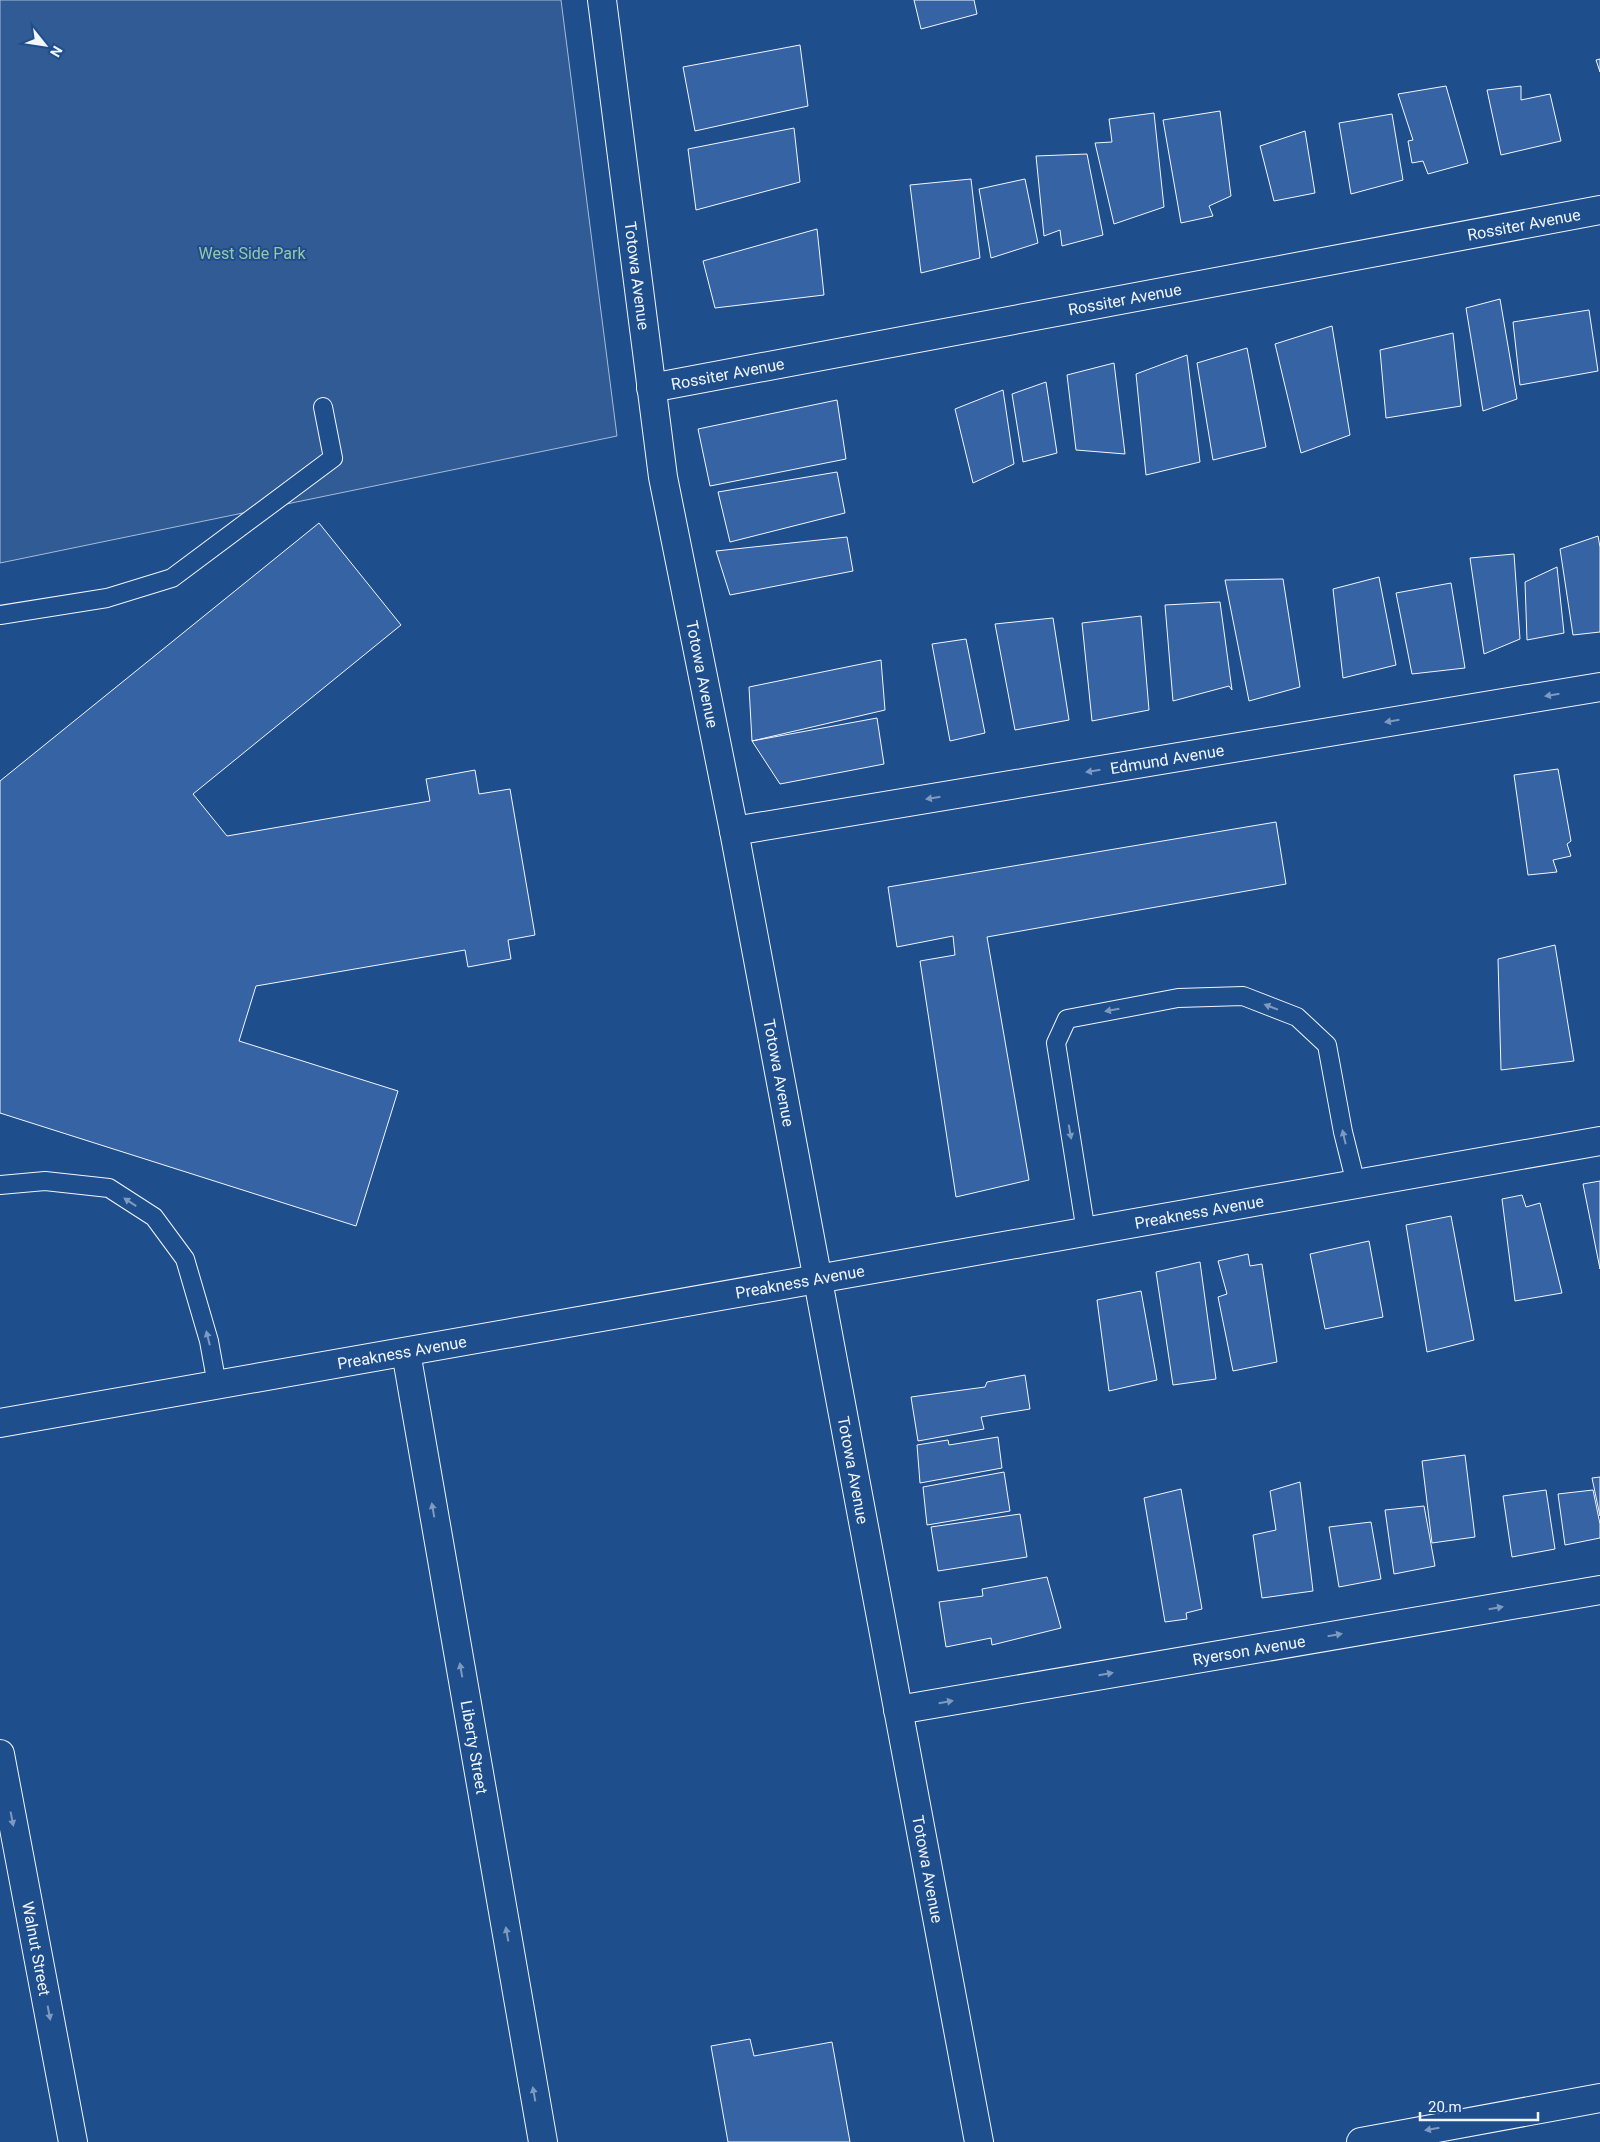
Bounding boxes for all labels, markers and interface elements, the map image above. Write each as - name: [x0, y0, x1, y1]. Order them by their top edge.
- north arrow: [20, 20, 70, 70]
- text: N: [47, 43, 66, 60]
- street label: Rossiter Avenue: [1466, 204, 1582, 244]
- street label: Totowa Avenue: [621, 220, 654, 331]
- park label: West Side Park: [198, 244, 306, 263]
- street label: Rossiter Avenue: [1067, 279, 1183, 319]
- street label: Rossiter Avenue: [669, 354, 786, 394]
- street label: Totowa Avenue: [683, 619, 723, 730]
- one-way arrow: [1544, 691, 1560, 699]
- one-way arrow: [1383, 718, 1399, 726]
- street label: Edmund Avenue: [1109, 740, 1225, 778]
- one-way arrow: [1085, 767, 1101, 775]
- one-way arrow: [925, 794, 941, 802]
- one-way arrow: [1264, 1002, 1278, 1010]
- one-way arrow: [1103, 1006, 1119, 1014]
- street label: Totowa Avenue: [760, 1017, 799, 1128]
- one-way arrow: [1067, 1125, 1075, 1141]
- one-way arrow: [1340, 1129, 1348, 1144]
- street label: Preakness Avenue: [1133, 1191, 1265, 1232]
- one-way arrow: [123, 1197, 137, 1206]
- street label: Preakness Avenue: [734, 1261, 866, 1303]
- one-way arrow: [203, 1330, 211, 1345]
- street label: Preakness Avenue: [336, 1331, 468, 1373]
- street label: Totowa Avenue: [834, 1415, 873, 1525]
- one-way arrow: [429, 1502, 437, 1518]
- one-way arrow: [1488, 1604, 1504, 1612]
- street label: Ryerson Avenue: [1191, 1631, 1307, 1669]
- one-way arrow: [1328, 1631, 1344, 1639]
- one-way arrow: [456, 1662, 464, 1678]
- one-way arrow: [1099, 1670, 1115, 1678]
- one-way arrow: [938, 1697, 954, 1705]
- street label: Liberty Street: [457, 1699, 492, 1795]
- one-way arrow: [9, 1811, 17, 1827]
- street label: Totowa Avenue: [909, 1814, 947, 1924]
- street label: Walnut Street: [18, 1900, 55, 1997]
- one-way arrow: [502, 1925, 510, 1941]
- one-way arrow: [45, 2005, 53, 2021]
- one-way arrow: [530, 2086, 538, 2102]
- scale bar: [1420, 2090, 1538, 2122]
- text: 20 m: [1428, 2098, 1462, 2116]
- one-way arrow: [1423, 2125, 1439, 2133]

